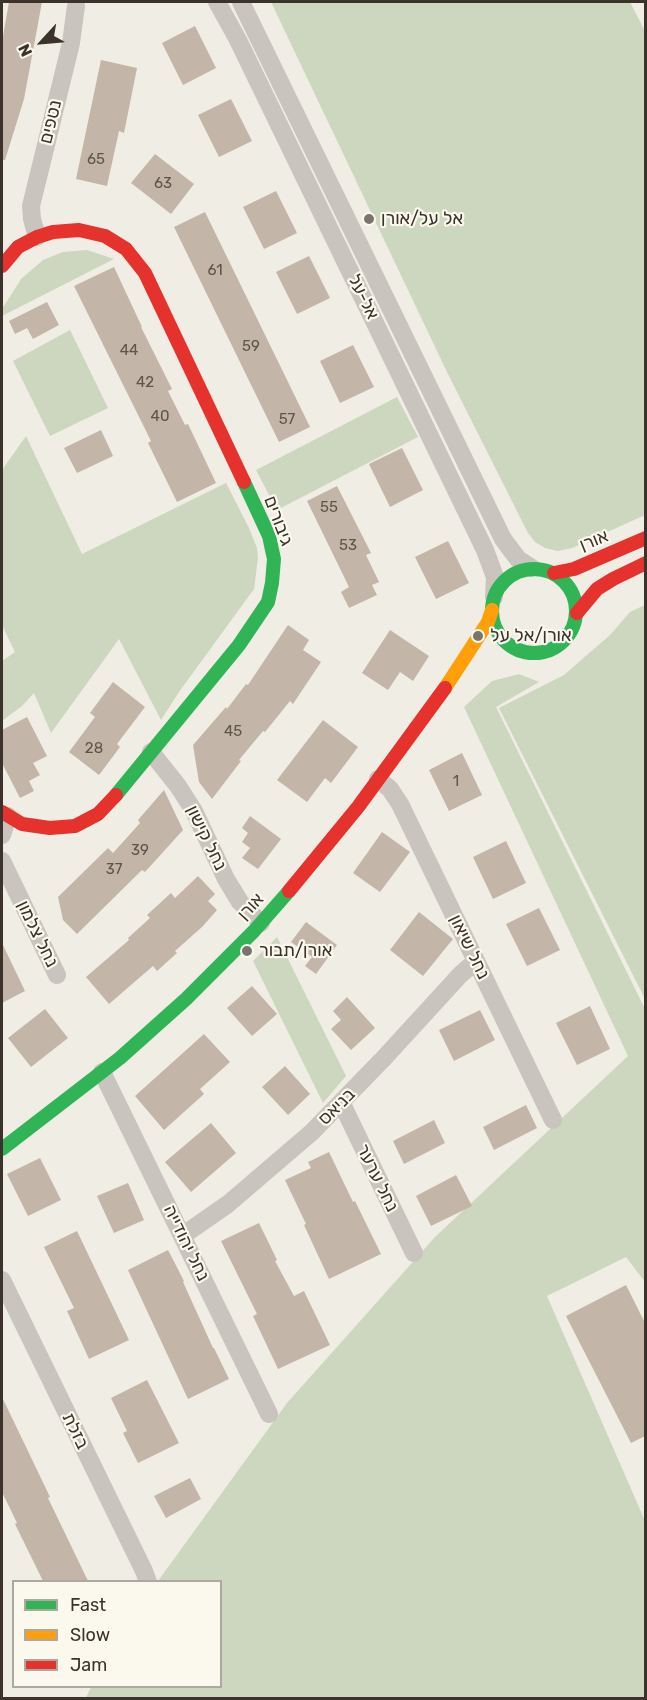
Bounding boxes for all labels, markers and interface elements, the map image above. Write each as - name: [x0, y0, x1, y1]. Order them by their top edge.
- north arrow: [12, 12, 72, 72]
- text: N: [14, 41, 36, 59]
- street label: נטפים: [35, 98, 67, 146]
- house number: 65: [87, 151, 105, 169]
- house number: 63: [154, 175, 172, 193]
- place label: אל על/אורן: [381, 208, 463, 230]
- marker: אל על/אורן: [362, 212, 376, 226]
- house number: 61: [207, 262, 223, 280]
- street label: אל-על: [343, 271, 383, 323]
- house number: 59: [242, 338, 260, 356]
- house number: 44: [120, 342, 138, 360]
- house number: 42: [136, 374, 154, 392]
- house number: 40: [151, 408, 169, 426]
- house number: 57: [279, 411, 295, 429]
- street label: גיבורים: [259, 493, 297, 549]
- house number: 55: [320, 499, 338, 517]
- street label: אורן: [576, 526, 612, 556]
- house number: 53: [339, 537, 357, 555]
- place label: אורן/אל על: [490, 625, 572, 647]
- marker: אורן/אל על: [471, 629, 485, 643]
- house number: 45: [224, 723, 242, 741]
- house number: 28: [85, 740, 103, 758]
- house number: 1: [453, 773, 459, 791]
- street label: נחל קישון: [181, 802, 231, 874]
- house number: 39: [131, 842, 149, 860]
- house number: 37: [106, 861, 122, 879]
- street label: אורן: [233, 889, 269, 925]
- street label: נחל צלמון: [12, 897, 62, 971]
- street label: נחל שיאון: [444, 911, 494, 983]
- place label: אורן/תבור: [259, 940, 332, 962]
- marker: אורן/תבור: [240, 944, 254, 958]
- street label: בניאס: [314, 1084, 360, 1130]
- street label: נחל ערער: [351, 1141, 403, 1215]
- street label: נחל יהודייה: [158, 1202, 214, 1284]
- street label: בזלת: [57, 1409, 93, 1453]
- legend: [12, 1580, 222, 1688]
- text: Fast: [70, 1594, 106, 1616]
- text: Slow: [70, 1624, 110, 1646]
- text: Jam: [70, 1654, 107, 1676]

